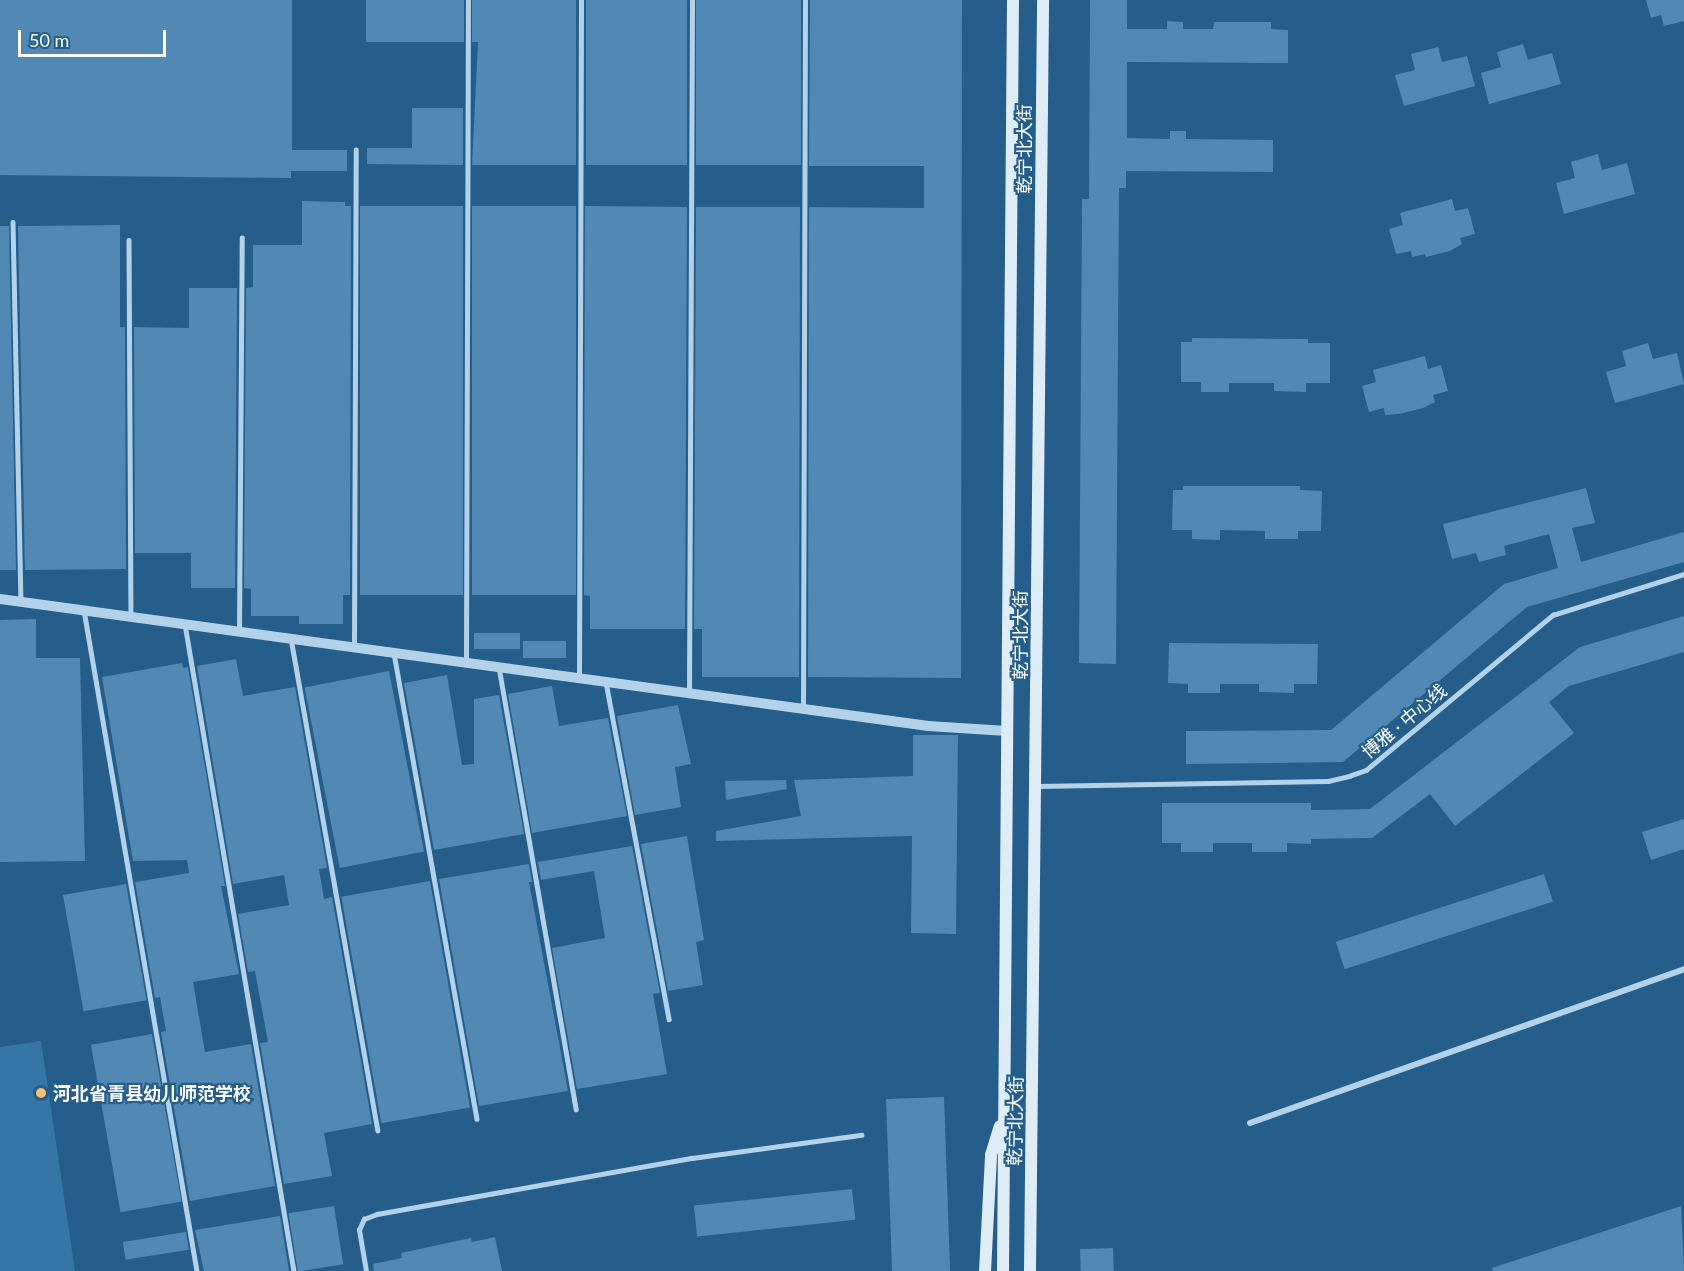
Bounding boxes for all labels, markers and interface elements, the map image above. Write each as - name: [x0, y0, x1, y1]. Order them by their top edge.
- scale bar: [21, 18, 170, 56]
- text: 50 m: [29, 29, 69, 51]
- street label: 乾宁北大街: [1013, 104, 1035, 194]
- street label: 乾宁北大街: [1009, 590, 1031, 680]
- street label: 博雅 · 中心线: [1357, 679, 1451, 763]
- street label: 乾宁北大街: [1003, 1076, 1027, 1166]
- place label: 河北省青县幼儿师范学校: [53, 1082, 251, 1104]
- marker: 河北省青县幼儿师范学校: [34, 1086, 48, 1100]

